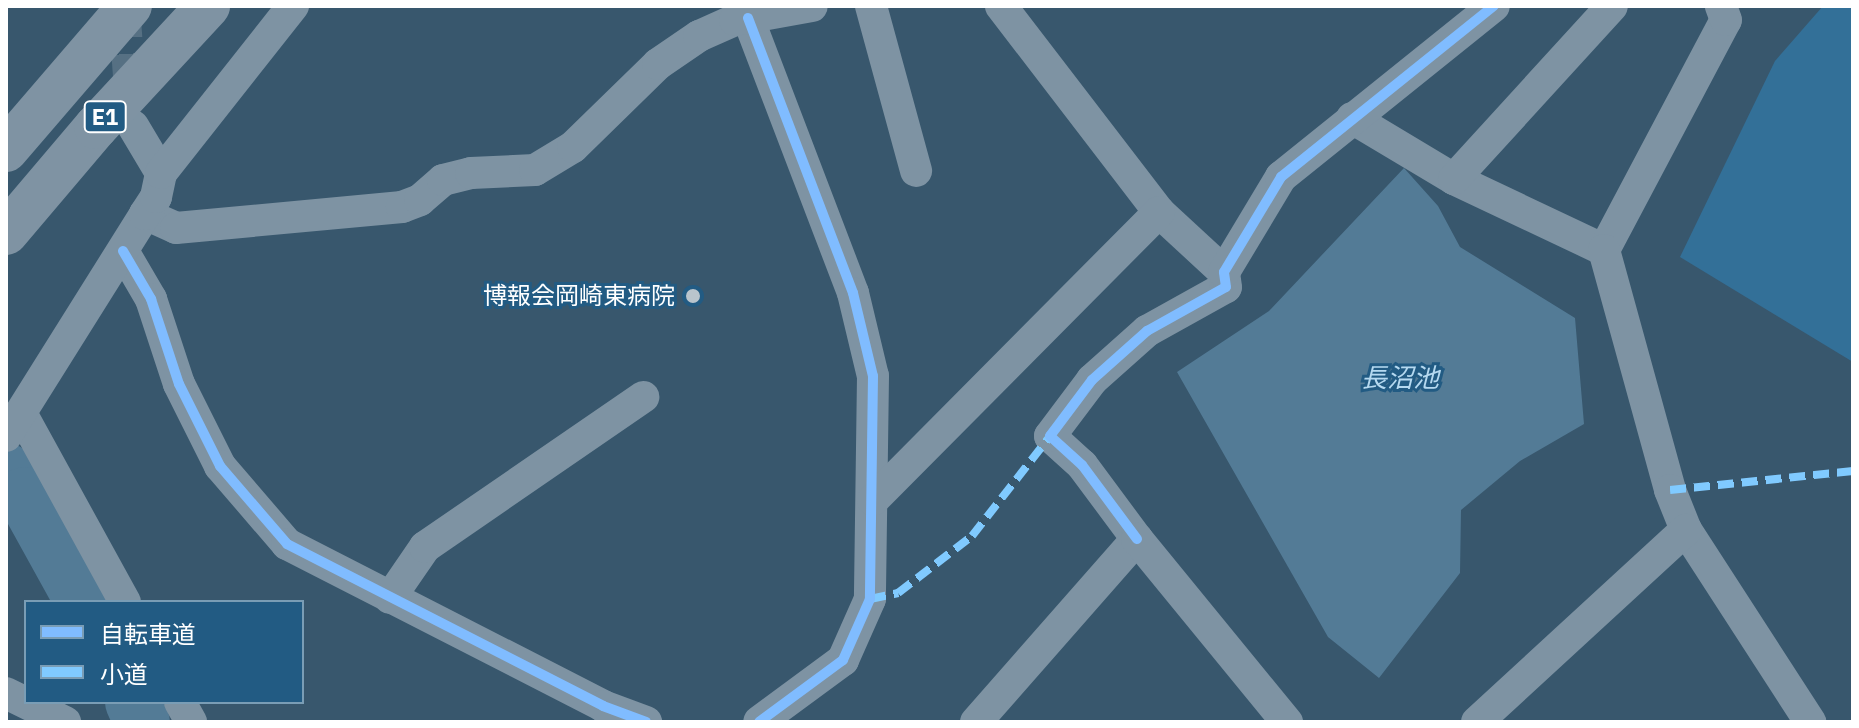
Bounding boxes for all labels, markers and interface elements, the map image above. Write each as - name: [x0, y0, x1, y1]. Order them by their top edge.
- road number: E1: [83, 99, 127, 135]
- place label: 博報会岡崎東病院: [483, 282, 675, 310]
- marker: 博報会岡崎東病院: [682, 285, 704, 307]
- water label: 長沼池: [1361, 362, 1439, 394]
- legend: [24, 600, 304, 704]
- text: 自転車道: [100, 618, 196, 650]
- text: 小道: [100, 658, 148, 690]

